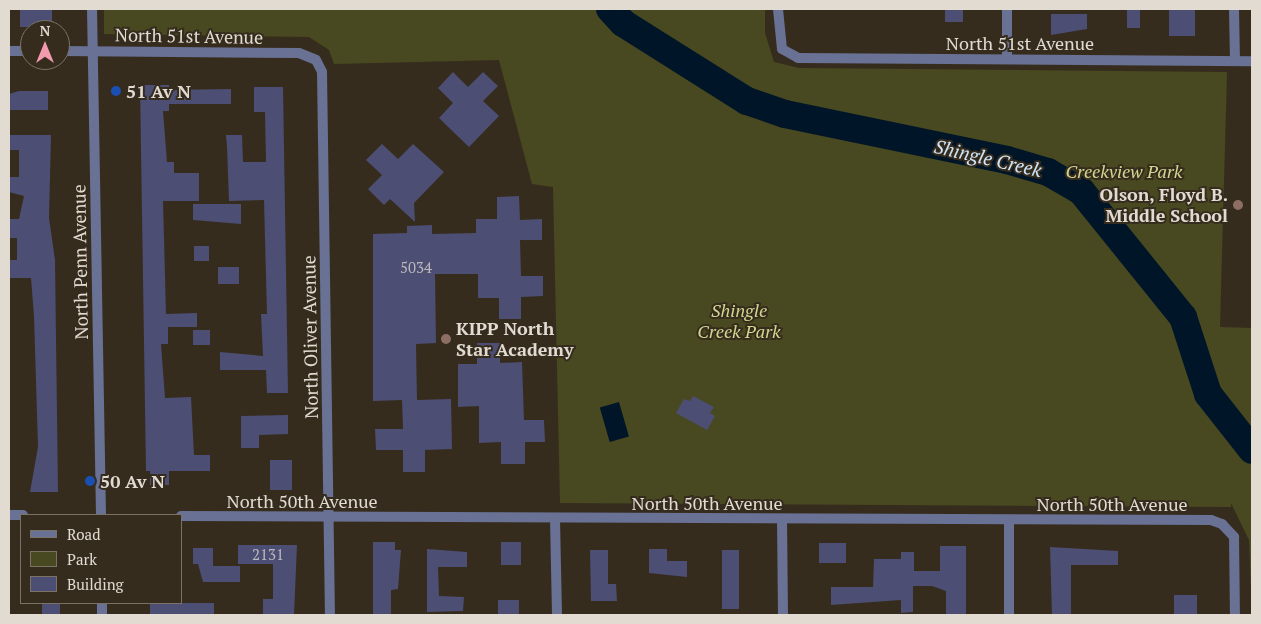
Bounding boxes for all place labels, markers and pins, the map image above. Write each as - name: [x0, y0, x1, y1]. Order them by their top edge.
- place label: 51 Av N: [126, 80, 191, 102]
- marker: 51 Av N: [110, 85, 122, 97]
- place label: Olson, Floyd B. Middle School: [1099, 184, 1228, 226]
- marker: Olson, Floyd B. Middle School: [1232, 199, 1244, 211]
- place label: KIPP North Star Academy: [456, 318, 574, 360]
- marker: KIPP North Star Academy: [440, 333, 452, 345]
- place label: 50 Av N: [100, 470, 165, 492]
- marker: 50 Av N: [84, 475, 96, 487]

